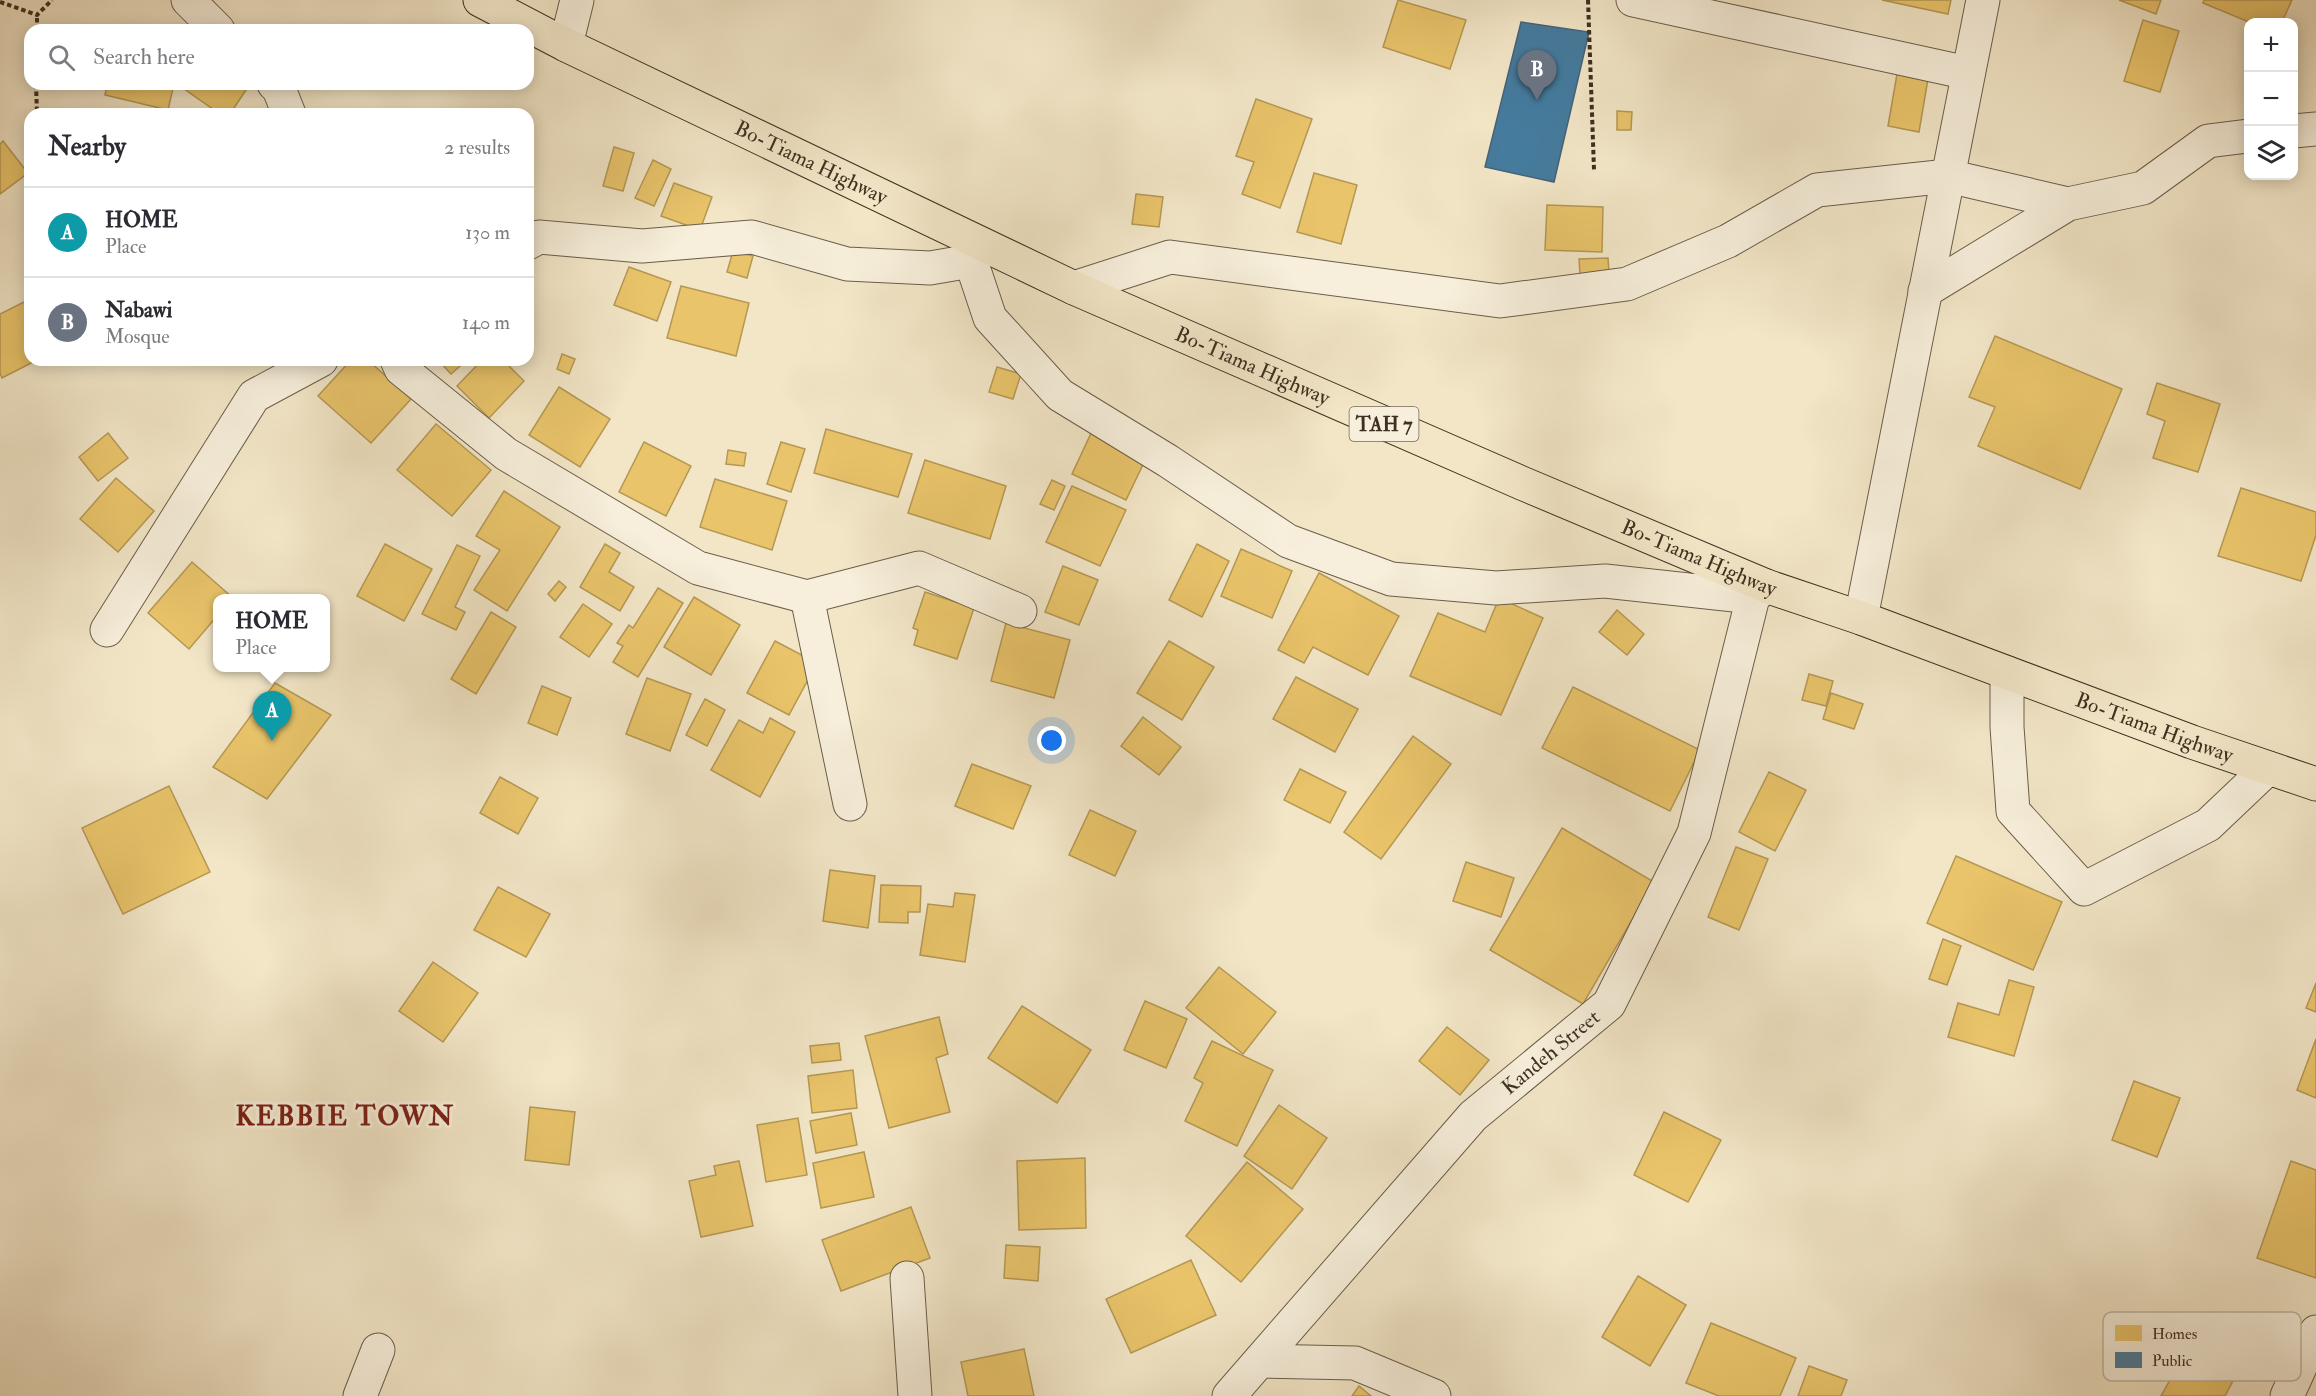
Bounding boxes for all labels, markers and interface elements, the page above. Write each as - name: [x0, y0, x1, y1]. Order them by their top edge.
- map controls: [2244, 18, 2298, 180]
- button: +: [2244, 18, 2298, 72]
- search box: [24, 24, 534, 90]
- icon: search: [45, 41, 78, 74]
- text: Search here: [93, 43, 195, 71]
- pin: B: [1518, 51, 1556, 100]
- button: −: [2244, 72, 2298, 126]
- street label: Bo-Tiama Highway: [731, 114, 893, 211]
- button: layers: [2244, 126, 2298, 180]
- text: Nearby: [48, 131, 126, 163]
- text: 2 results: [444, 135, 510, 160]
- text: HOME: [105, 206, 178, 234]
- text: A: [61, 220, 74, 245]
- text: 130 m: [465, 220, 510, 245]
- text: Place: [105, 234, 146, 259]
- text: Nabawi: [105, 296, 172, 324]
- text: B: [61, 310, 74, 335]
- text: 140 m: [462, 310, 510, 335]
- street label: Bo-Tiama Highway: [1171, 320, 1335, 412]
- text: Mosque: [105, 324, 170, 349]
- road number: TAH 7: [1350, 407, 1418, 441]
- street label: Bo-Tiama Highway: [1617, 513, 1781, 602]
- popup: [213, 594, 330, 672]
- text: HOME: [235, 607, 308, 635]
- text: Place: [235, 635, 277, 660]
- street label: Bo-Tiama Highway: [2072, 686, 2238, 769]
- pin: A: [252, 692, 292, 741]
- your location: [1037, 726, 1066, 755]
- street label: Kandeh Street: [1496, 1004, 1605, 1100]
- district label: KEBBIE TOWN: [236, 1100, 455, 1133]
- legend: [2103, 1312, 2301, 1381]
- text: Homes: [2152, 1324, 2197, 1344]
- text: Public: [2152, 1351, 2193, 1371]

